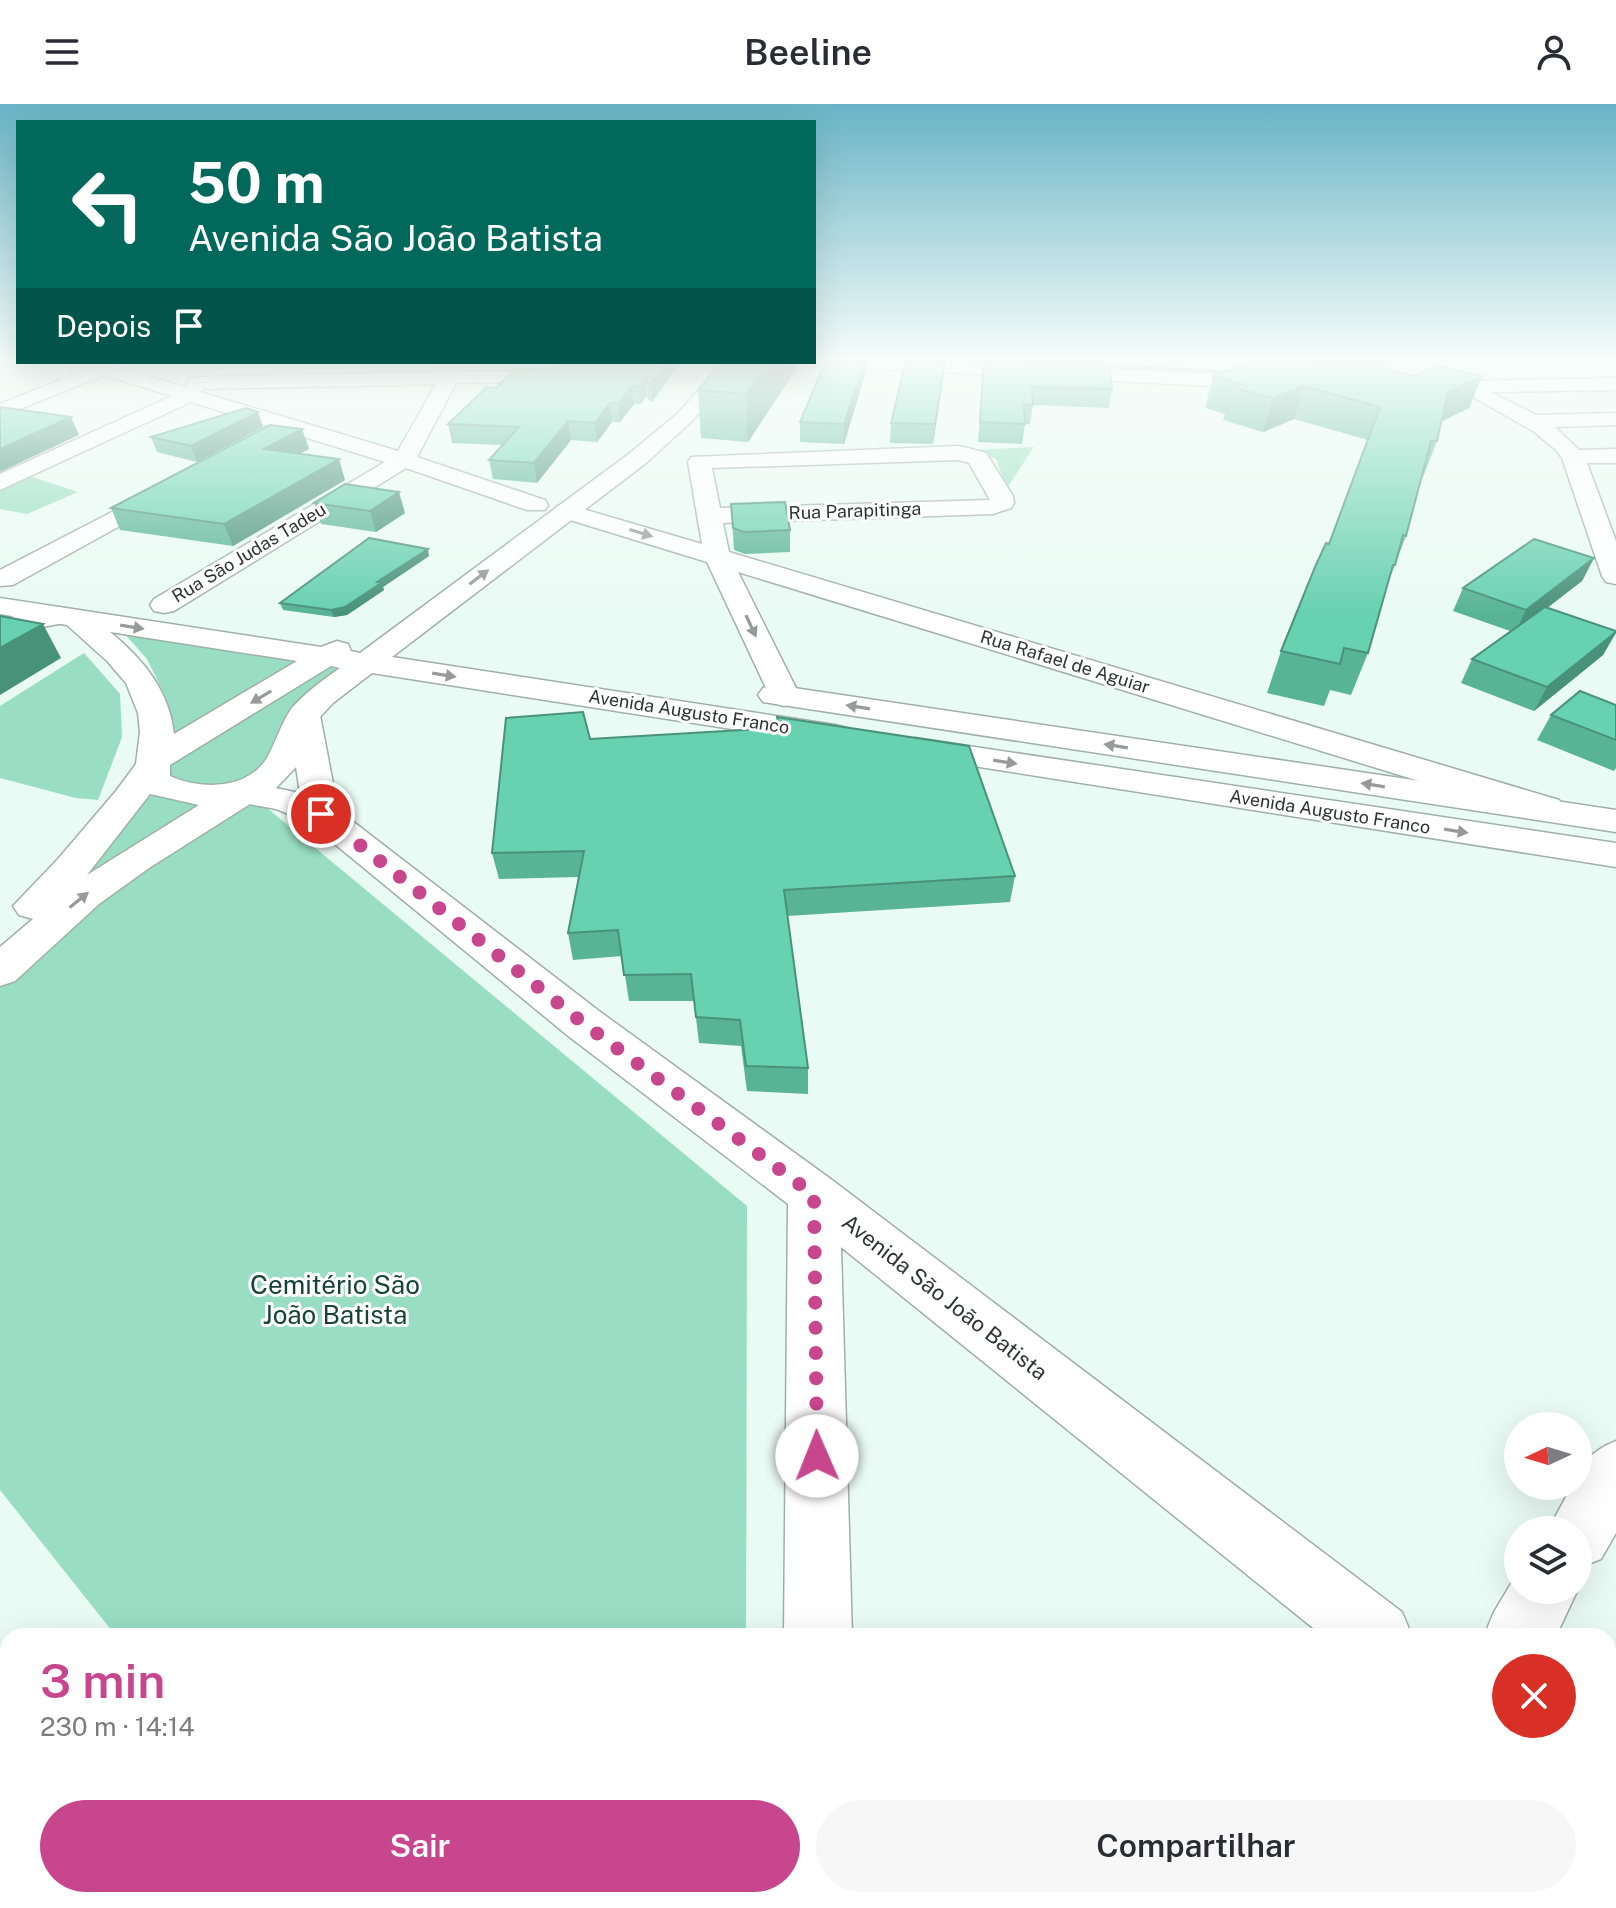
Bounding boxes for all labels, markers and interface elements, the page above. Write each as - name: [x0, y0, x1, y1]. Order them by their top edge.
- icon: menu: [40, 30, 84, 74]
- icon: person: [1532, 30, 1576, 74]
- text: Beeline: [744, 31, 872, 73]
- text: 50 m: [188, 150, 325, 216]
- icon: left: [56, 152, 160, 256]
- text: Avenida São João Batista: [188, 217, 603, 259]
- icon: arrive: [167, 304, 211, 348]
- text: Depois: [56, 308, 151, 344]
- street label: Rua São Judas Tadeu: [168, 498, 329, 607]
- street label: Rua Parapitinga: [788, 498, 922, 523]
- one-way arrow: [629, 527, 653, 540]
- one-way arrow: [469, 570, 489, 586]
- one-way arrow: [744, 615, 758, 638]
- one-way arrow: [120, 621, 145, 634]
- street label: Rua Rafael de Aguiar: [978, 626, 1152, 697]
- one-way arrow: [432, 669, 457, 681]
- street label: Avenida Augusto Franco: [587, 685, 791, 738]
- one-way arrow: [250, 690, 272, 704]
- one-way arrow: [846, 700, 871, 713]
- one-way arrow: [1103, 739, 1128, 752]
- one-way arrow: [993, 756, 1018, 769]
- one-way arrow: [1360, 778, 1385, 791]
- pin: [287, 780, 355, 848]
- street label: Avenida Augusto Franco: [1228, 785, 1432, 838]
- icon: arrive: [299, 792, 343, 836]
- one-way arrow: [1444, 825, 1469, 838]
- one-way arrow: [69, 892, 89, 909]
- street label: Avenida São João Batista: [837, 1209, 1053, 1385]
- park label: Cemitério São João Batista: [250, 1269, 420, 1330]
- north arrow: [1504, 1412, 1592, 1500]
- map controls: [1504, 1412, 1592, 1604]
- position arrow: [775, 1414, 859, 1498]
- button: layers: [1504, 1516, 1592, 1604]
- text: 3 min: [40, 1652, 165, 1709]
- button: close: [1492, 1654, 1576, 1738]
- text: 230 m · 14:14: [40, 1711, 195, 1742]
- button: Sair: [40, 1800, 800, 1892]
- button: Compartilhar: [816, 1800, 1576, 1892]

